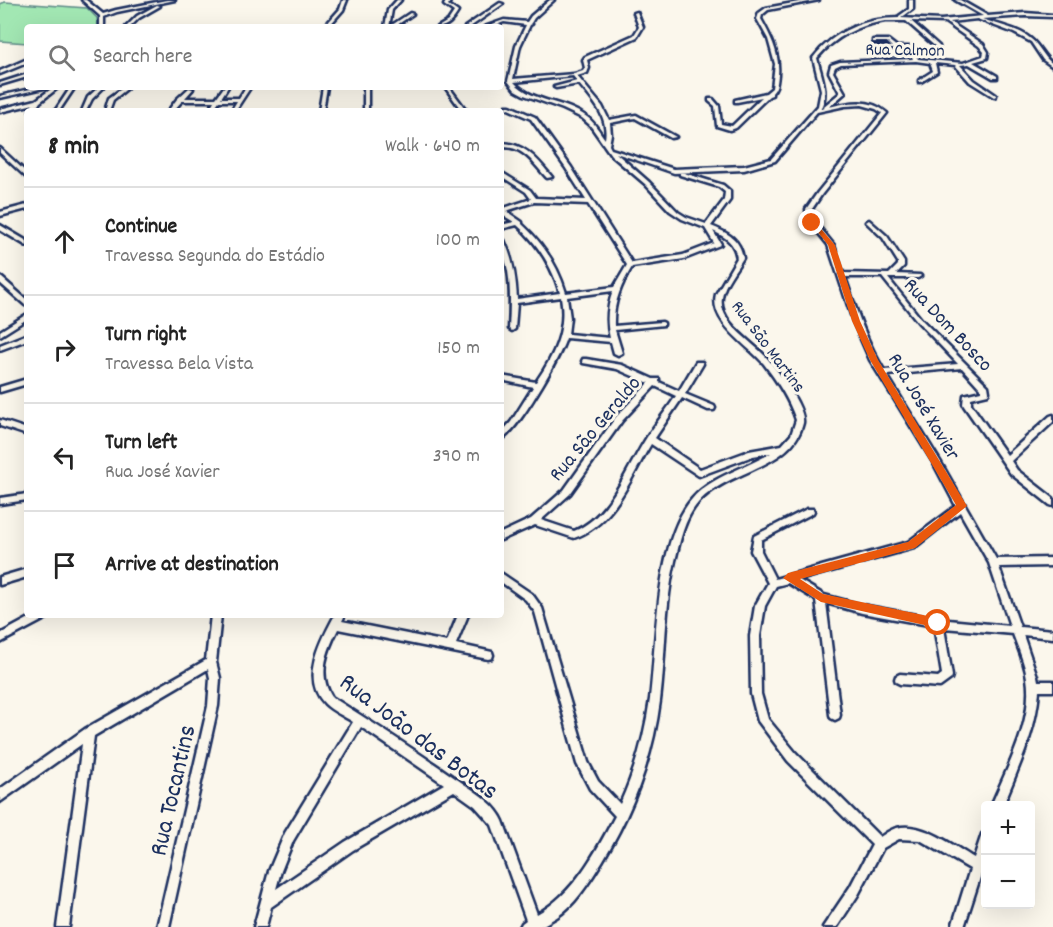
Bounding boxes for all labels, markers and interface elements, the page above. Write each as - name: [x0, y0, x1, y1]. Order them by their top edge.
- search box: [24, 24, 504, 90]
- street label: Rua Calmon: [865, 38, 945, 65]
- icon: search: [45, 41, 78, 74]
- text: Search here: [93, 42, 192, 73]
- text: 8 min: [48, 129, 99, 166]
- text: Walk · 640 m: [385, 133, 480, 161]
- route end: [798, 209, 824, 235]
- text: Continue: [105, 212, 177, 243]
- icon: ahead: [48, 225, 81, 258]
- text: 100 m: [436, 227, 480, 255]
- text: Travessa Segunda do Estádio: [105, 243, 325, 271]
- street label: Rua Dom Bosco: [895, 272, 998, 380]
- street label: Rua São Martins: [724, 296, 810, 399]
- text: Turn right: [105, 320, 187, 351]
- icon: right: [48, 333, 81, 366]
- text: 150 m: [437, 335, 480, 363]
- street label: Rua José Xavier: [879, 348, 966, 467]
- text: Travessa Bela Vista: [105, 351, 253, 379]
- street label: Rua São Geraldo: [543, 371, 649, 489]
- text: Turn left: [105, 428, 177, 459]
- icon: left: [48, 441, 81, 474]
- text: 390 m: [433, 443, 480, 471]
- text: Rua José Xavier: [105, 459, 220, 487]
- icon: arrive: [48, 549, 81, 582]
- text: Arrive at destination: [105, 550, 279, 581]
- route start: [924, 609, 950, 635]
- street label: Rua João das Botas: [330, 665, 505, 810]
- street label: Rua Tocantins: [141, 722, 207, 860]
- map controls: [981, 801, 1035, 909]
- button: +: [981, 801, 1035, 855]
- button: −: [981, 855, 1035, 909]

